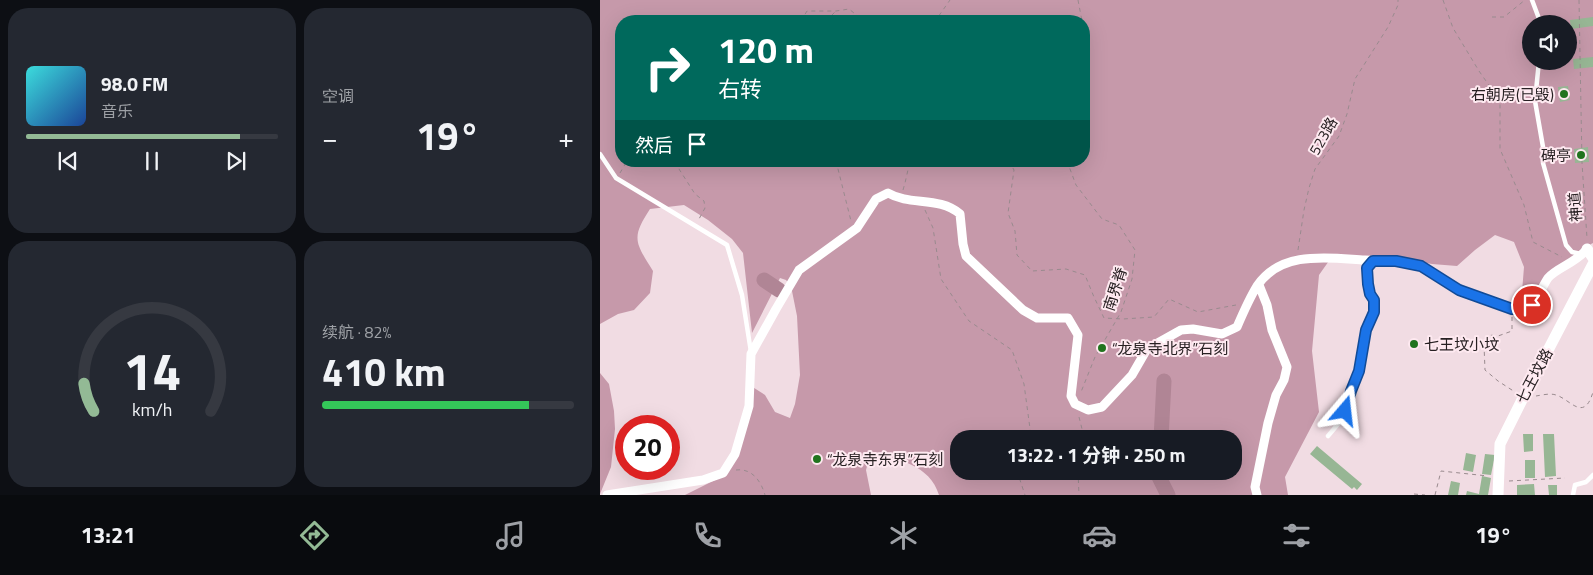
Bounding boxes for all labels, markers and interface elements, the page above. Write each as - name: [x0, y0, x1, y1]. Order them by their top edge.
- map controls: [1522, 15, 1577, 70]
- button: sound: [1522, 15, 1577, 70]
- text: 120 m: [718, 23, 814, 77]
- icon: right: [635, 35, 700, 100]
- text: 98.0 FM: [101, 69, 168, 98]
- text: 右转: [718, 72, 762, 106]
- place label: 右朝房(已毁): [1471, 83, 1554, 106]
- text: 空调: [322, 84, 354, 108]
- marker: 右朝房(已毁): [1558, 88, 1570, 100]
- text: 音乐: [101, 99, 133, 123]
- text: 19°: [416, 107, 480, 165]
- street label: 523路: [1303, 113, 1343, 159]
- text: −: [322, 116, 338, 159]
- text: +: [558, 116, 574, 159]
- text: 然后: [635, 130, 673, 159]
- icon: arrive: [683, 130, 711, 158]
- place label: 碑亭: [1541, 144, 1571, 167]
- icon: previous: [54, 147, 82, 175]
- icon: pause: [138, 147, 166, 175]
- icon: next: [222, 147, 250, 175]
- marker: 碑亭: [1575, 149, 1587, 161]
- street label: 神道: [1562, 191, 1588, 223]
- street label: 南界脊: [1097, 264, 1133, 314]
- pin: [1511, 284, 1553, 326]
- icon: arrive: [1518, 291, 1546, 319]
- text: 续航 · 82%: [322, 320, 391, 344]
- text: 14: [123, 331, 181, 410]
- place label: 七王坟小坟: [1424, 333, 1499, 356]
- place label: “龙泉寺北界”石刻: [1112, 337, 1228, 360]
- marker: 七王坟小坟: [1408, 338, 1420, 350]
- marker: “龙泉寺北界”石刻: [1096, 342, 1108, 354]
- text: 410 km: [322, 343, 446, 401]
- street label: 七王坟路: [1510, 344, 1558, 408]
- position arrow: [1318, 384, 1370, 436]
- text: km/h: [132, 396, 172, 423]
- speed limit sign: 20: [615, 415, 680, 480]
- text: 13:22 · 1 分钟 · 250 m: [1007, 440, 1185, 469]
- place label: “龙泉寺东界”石刻: [827, 448, 943, 471]
- marker: “龙泉寺东界”石刻: [811, 453, 823, 465]
- text: 13:21: [81, 518, 136, 552]
- icon: directions: [297, 518, 332, 553]
- icon: music: [493, 518, 528, 553]
- icon: phone: [690, 518, 725, 553]
- icon: climate: [886, 518, 921, 553]
- icon: car: [1082, 518, 1117, 553]
- icon: filters: [1279, 518, 1314, 553]
- text: 19°: [1475, 518, 1512, 552]

